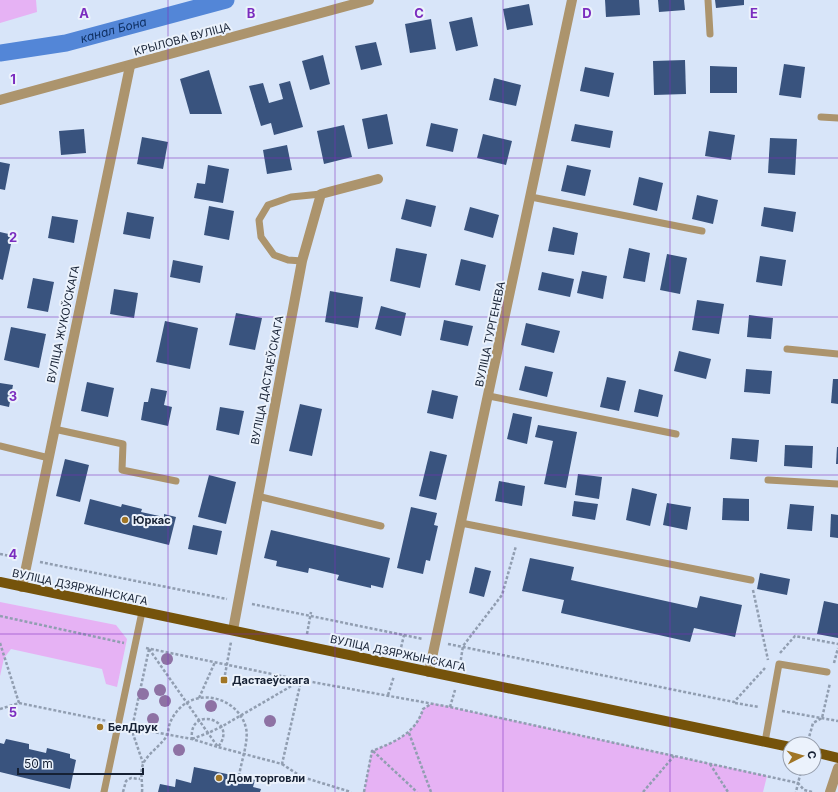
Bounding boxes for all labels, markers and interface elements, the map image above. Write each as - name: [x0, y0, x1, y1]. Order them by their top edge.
- text: A: [79, 5, 89, 21]
- text: B: [247, 5, 256, 21]
- text: C: [414, 5, 424, 21]
- text: D: [582, 5, 592, 21]
- text: E: [750, 5, 758, 21]
- water label: канал Бона: [79, 14, 148, 46]
- street label: КРЫЛОВА ВУЛІЦА: [132, 19, 232, 59]
- text: 1: [10, 71, 16, 87]
- text: 2: [9, 229, 17, 245]
- street label: ВУЛІЦА ЖУКОЎСКАГА: [44, 264, 82, 384]
- street label: ВУЛІЦА ТУРГЕНЕВА: [472, 280, 508, 388]
- street label: ВУЛІЦА ДАСТАЕЎСКАГА: [248, 314, 286, 446]
- text: 3: [9, 388, 17, 404]
- place label: Юркас: [133, 513, 171, 527]
- marker: Юркас: [120, 515, 130, 525]
- text: 4: [9, 546, 18, 562]
- street label: ВУЛІЦА ДЗЯРЖЫНСКАГА: [11, 566, 149, 608]
- street label: ВУЛІЦА ДЗЯРЖЫНСКАГА: [329, 632, 467, 674]
- place label: Дастаеўскага: [232, 673, 310, 687]
- marker: Дастаеўскага: [219, 675, 229, 685]
- text: 5: [9, 704, 17, 720]
- place label: БелДрук: [108, 720, 158, 734]
- marker: БелДрук: [95, 722, 105, 732]
- north arrow: [782, 736, 822, 776]
- scale bar: [18, 750, 143, 776]
- text: С: [805, 750, 819, 760]
- text: 50 m: [24, 756, 53, 771]
- place label: Дом торговли: [227, 771, 305, 785]
- marker: Дом торговли: [214, 773, 224, 783]

